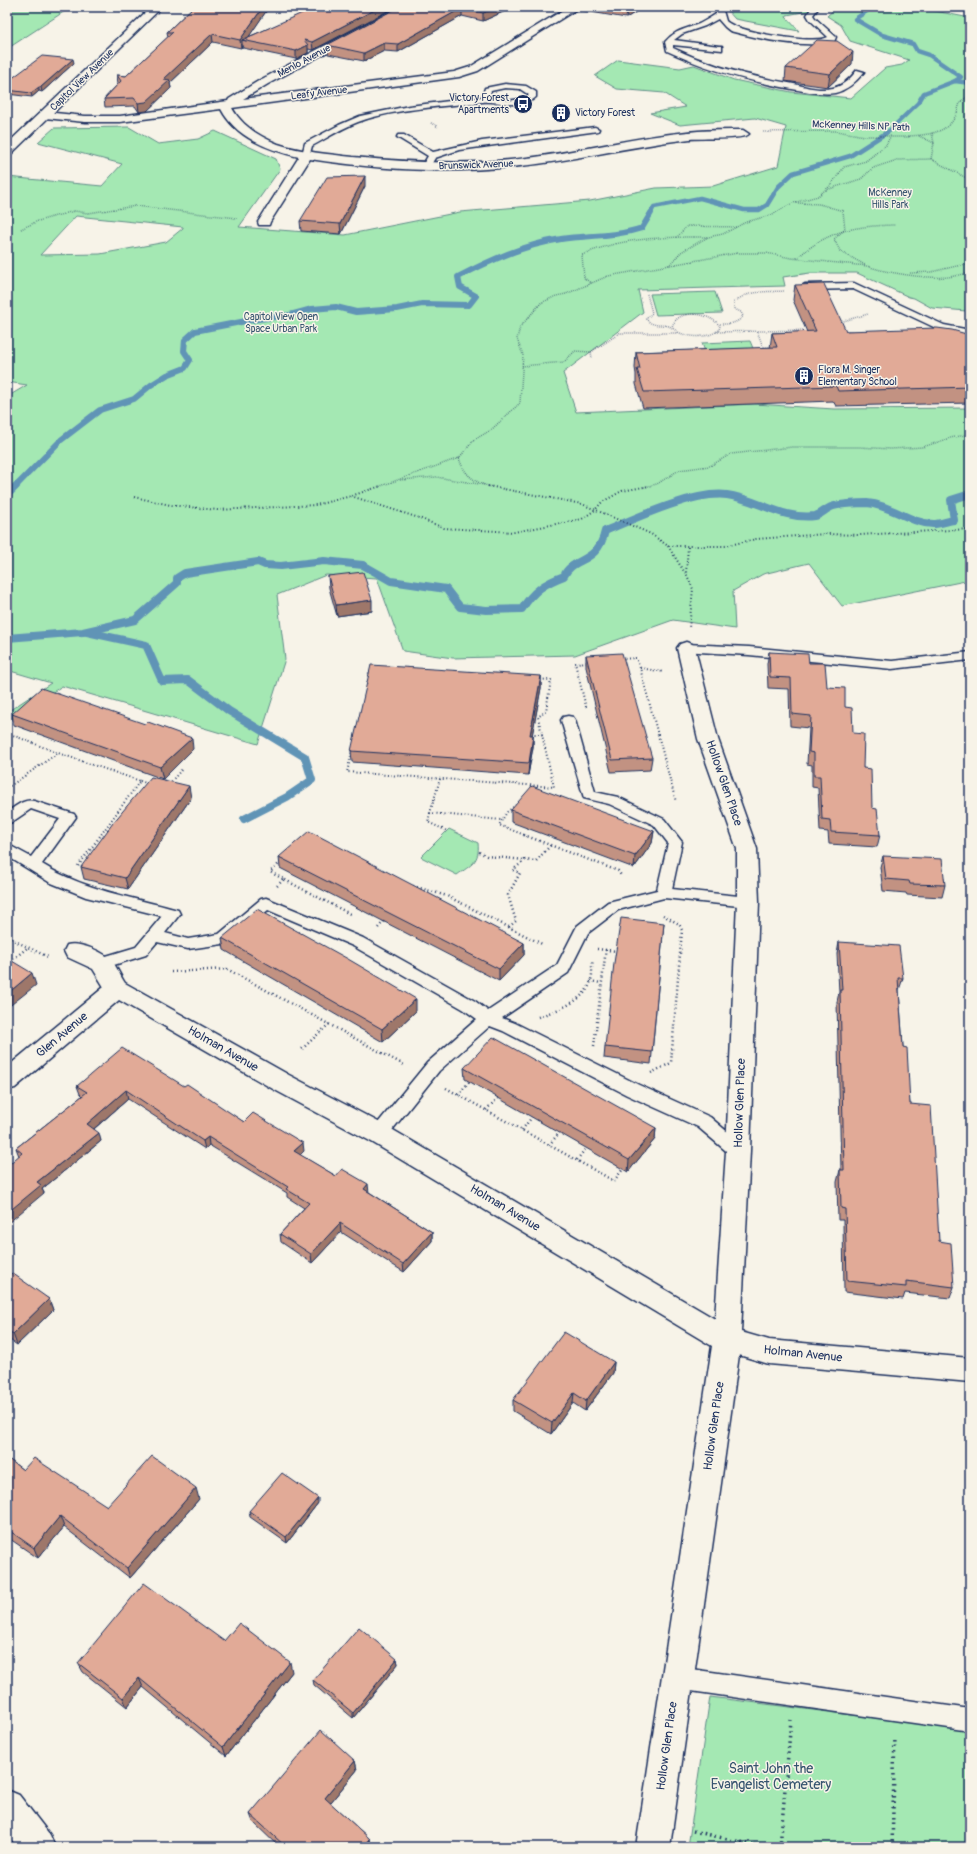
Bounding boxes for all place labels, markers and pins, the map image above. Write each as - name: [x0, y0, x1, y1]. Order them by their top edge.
- place label: Victory Forest Apartments: [449, 92, 510, 116]
- bus stop icon: Victory Forest Apartments: [512, 93, 534, 115]
- building icon: Victory Forest: [550, 102, 572, 124]
- place label: Victory Forest: [575, 107, 636, 119]
- place label: Flora M. Singer Elementary School: [818, 364, 897, 388]
- building icon: Flora M. Singer Elementary School: [793, 365, 815, 387]

